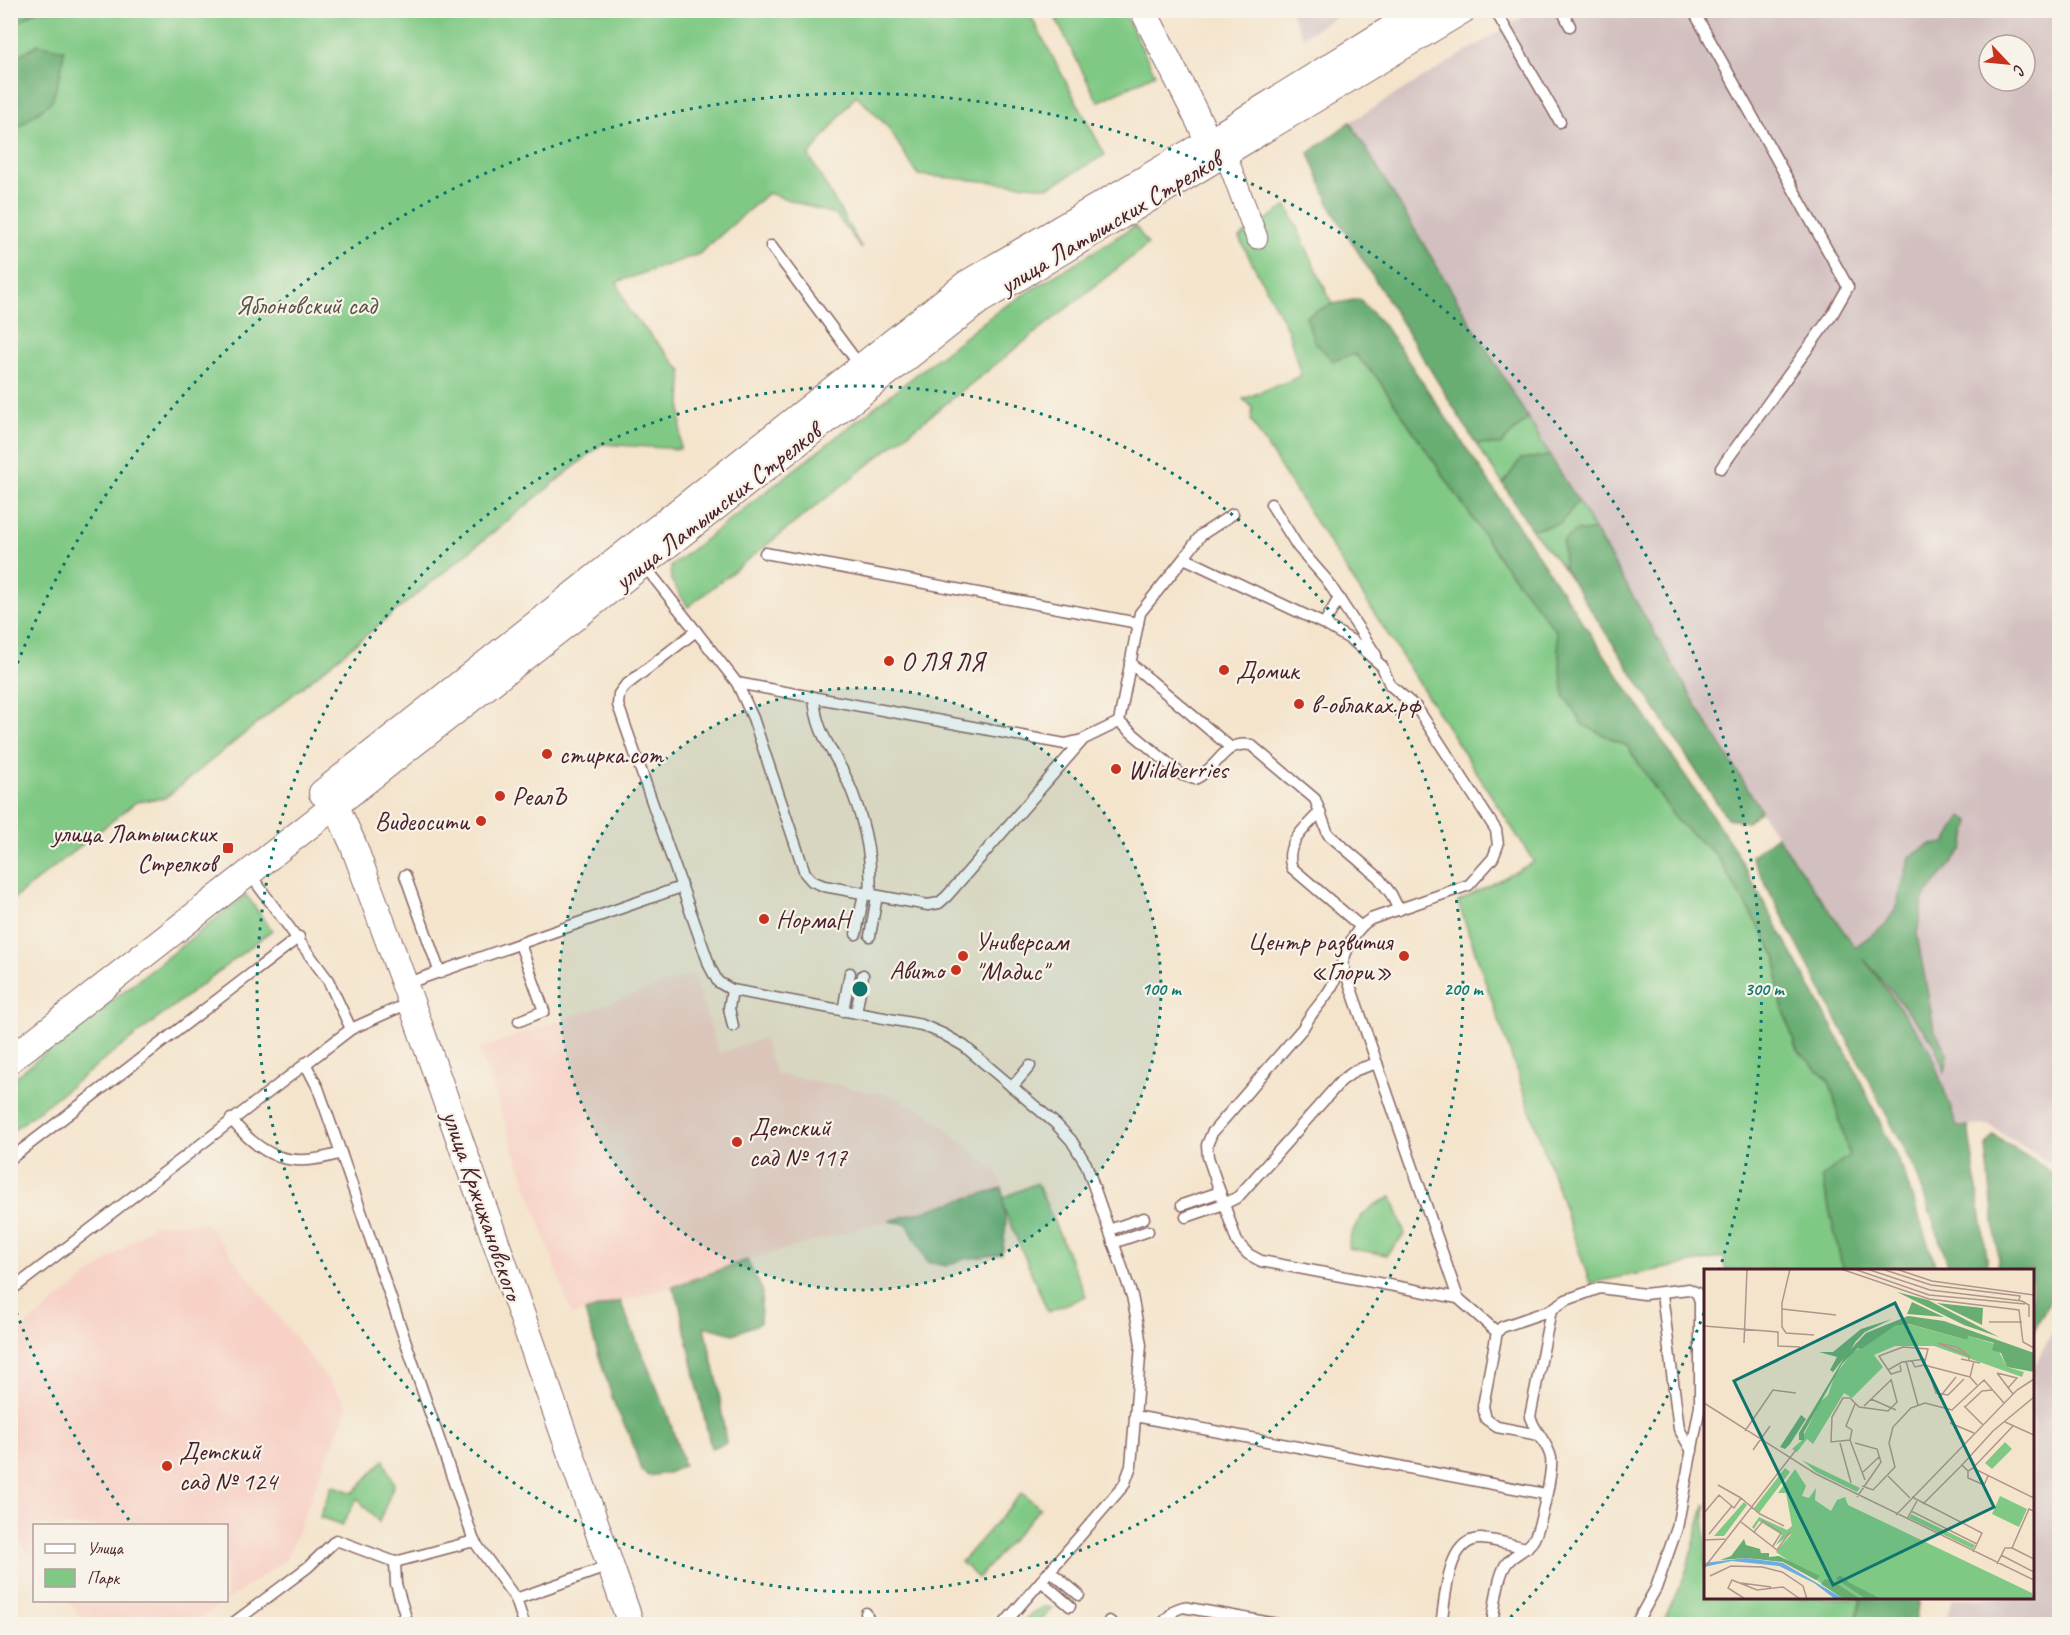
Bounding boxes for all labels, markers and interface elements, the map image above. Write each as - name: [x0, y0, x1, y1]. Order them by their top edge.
- north arrow: [1977, 33, 2037, 93]
- text: С: [2008, 61, 2030, 79]
- street label: улица Латышских Стрелков: [992, 140, 1232, 303]
- park label: Яблоновский сад: [236, 289, 379, 322]
- street label: улица Латышских Стрелков: [606, 412, 831, 599]
- place label: О ЛЯ ЛЯ: [901, 645, 988, 678]
- marker: О ЛЯ ЛЯ: [882, 654, 896, 668]
- place label: Домик: [1236, 654, 1301, 687]
- marker: Домик: [1217, 663, 1231, 677]
- place label: в-облаках.рф: [1311, 688, 1422, 721]
- marker: в-облаках.рф: [1292, 697, 1306, 711]
- place label: стирка.com: [559, 738, 665, 771]
- marker: стирка.com: [540, 747, 554, 761]
- place label: Wildberries: [1128, 753, 1230, 786]
- marker: Wildberries: [1109, 762, 1123, 776]
- place label: РеалЪ: [512, 780, 568, 813]
- marker: РеалЪ: [493, 789, 507, 803]
- place label: Видеосити: [375, 805, 470, 838]
- marker: Видеосити: [474, 814, 488, 828]
- place label: улица Латышских Стрелков: [50, 817, 221, 880]
- marker: улица Латышских Стрелков: [221, 841, 235, 855]
- place label: НормаН: [776, 903, 854, 936]
- marker: НормаН: [757, 912, 771, 926]
- place label: Универсам "Мадис": [975, 925, 1070, 988]
- place label: Центр развития «Глори»: [1248, 925, 1394, 988]
- marker: Универсам "Мадис": [956, 949, 970, 963]
- marker: Центр развития «Глори»: [1397, 949, 1411, 963]
- place label: Авито: [889, 954, 947, 987]
- marker: Авито: [949, 963, 963, 977]
- text: 100 m: [1142, 978, 1182, 1000]
- text: 200 m: [1444, 978, 1484, 1000]
- text: 300 m: [1745, 978, 1785, 1000]
- centre of rings: [850, 979, 870, 999]
- street label: улица Кржижановского: [434, 1104, 531, 1307]
- place label: Детский сад № 117: [749, 1111, 848, 1174]
- marker: Детский сад № 117: [730, 1135, 744, 1149]
- inset map: [1704, 1269, 2034, 1599]
- place label: Детский сад № 124: [179, 1435, 279, 1498]
- marker: Детский сад № 124: [160, 1459, 174, 1473]
- legend: [33, 1524, 228, 1602]
- text: Улица: [87, 1537, 124, 1559]
- text: Парк: [87, 1567, 121, 1589]

